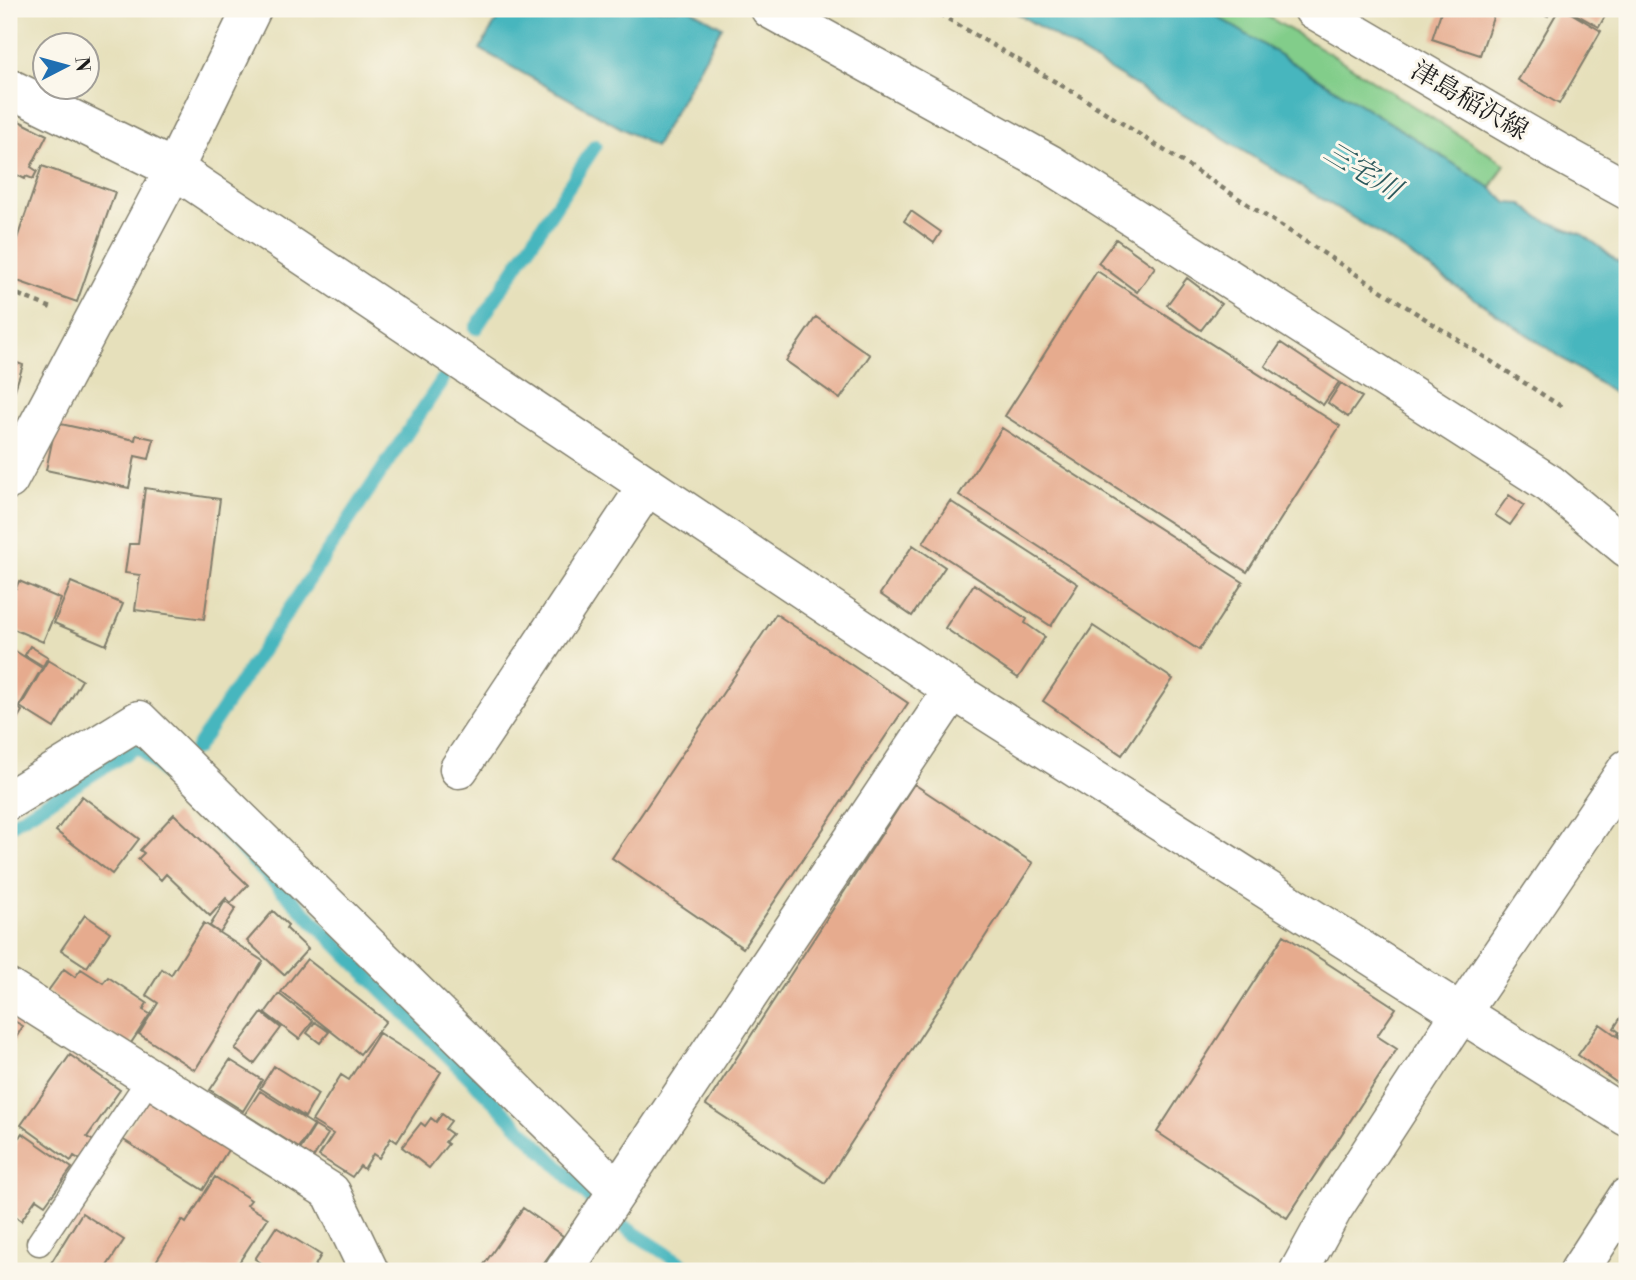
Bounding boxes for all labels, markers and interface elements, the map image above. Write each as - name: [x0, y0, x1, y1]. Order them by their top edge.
- north arrow: [32, 32, 102, 102]
- street label: 津島稲沢線: [1405, 55, 1534, 147]
- text: N: [69, 56, 95, 73]
- water label: 三宅川: [1317, 135, 1410, 209]

